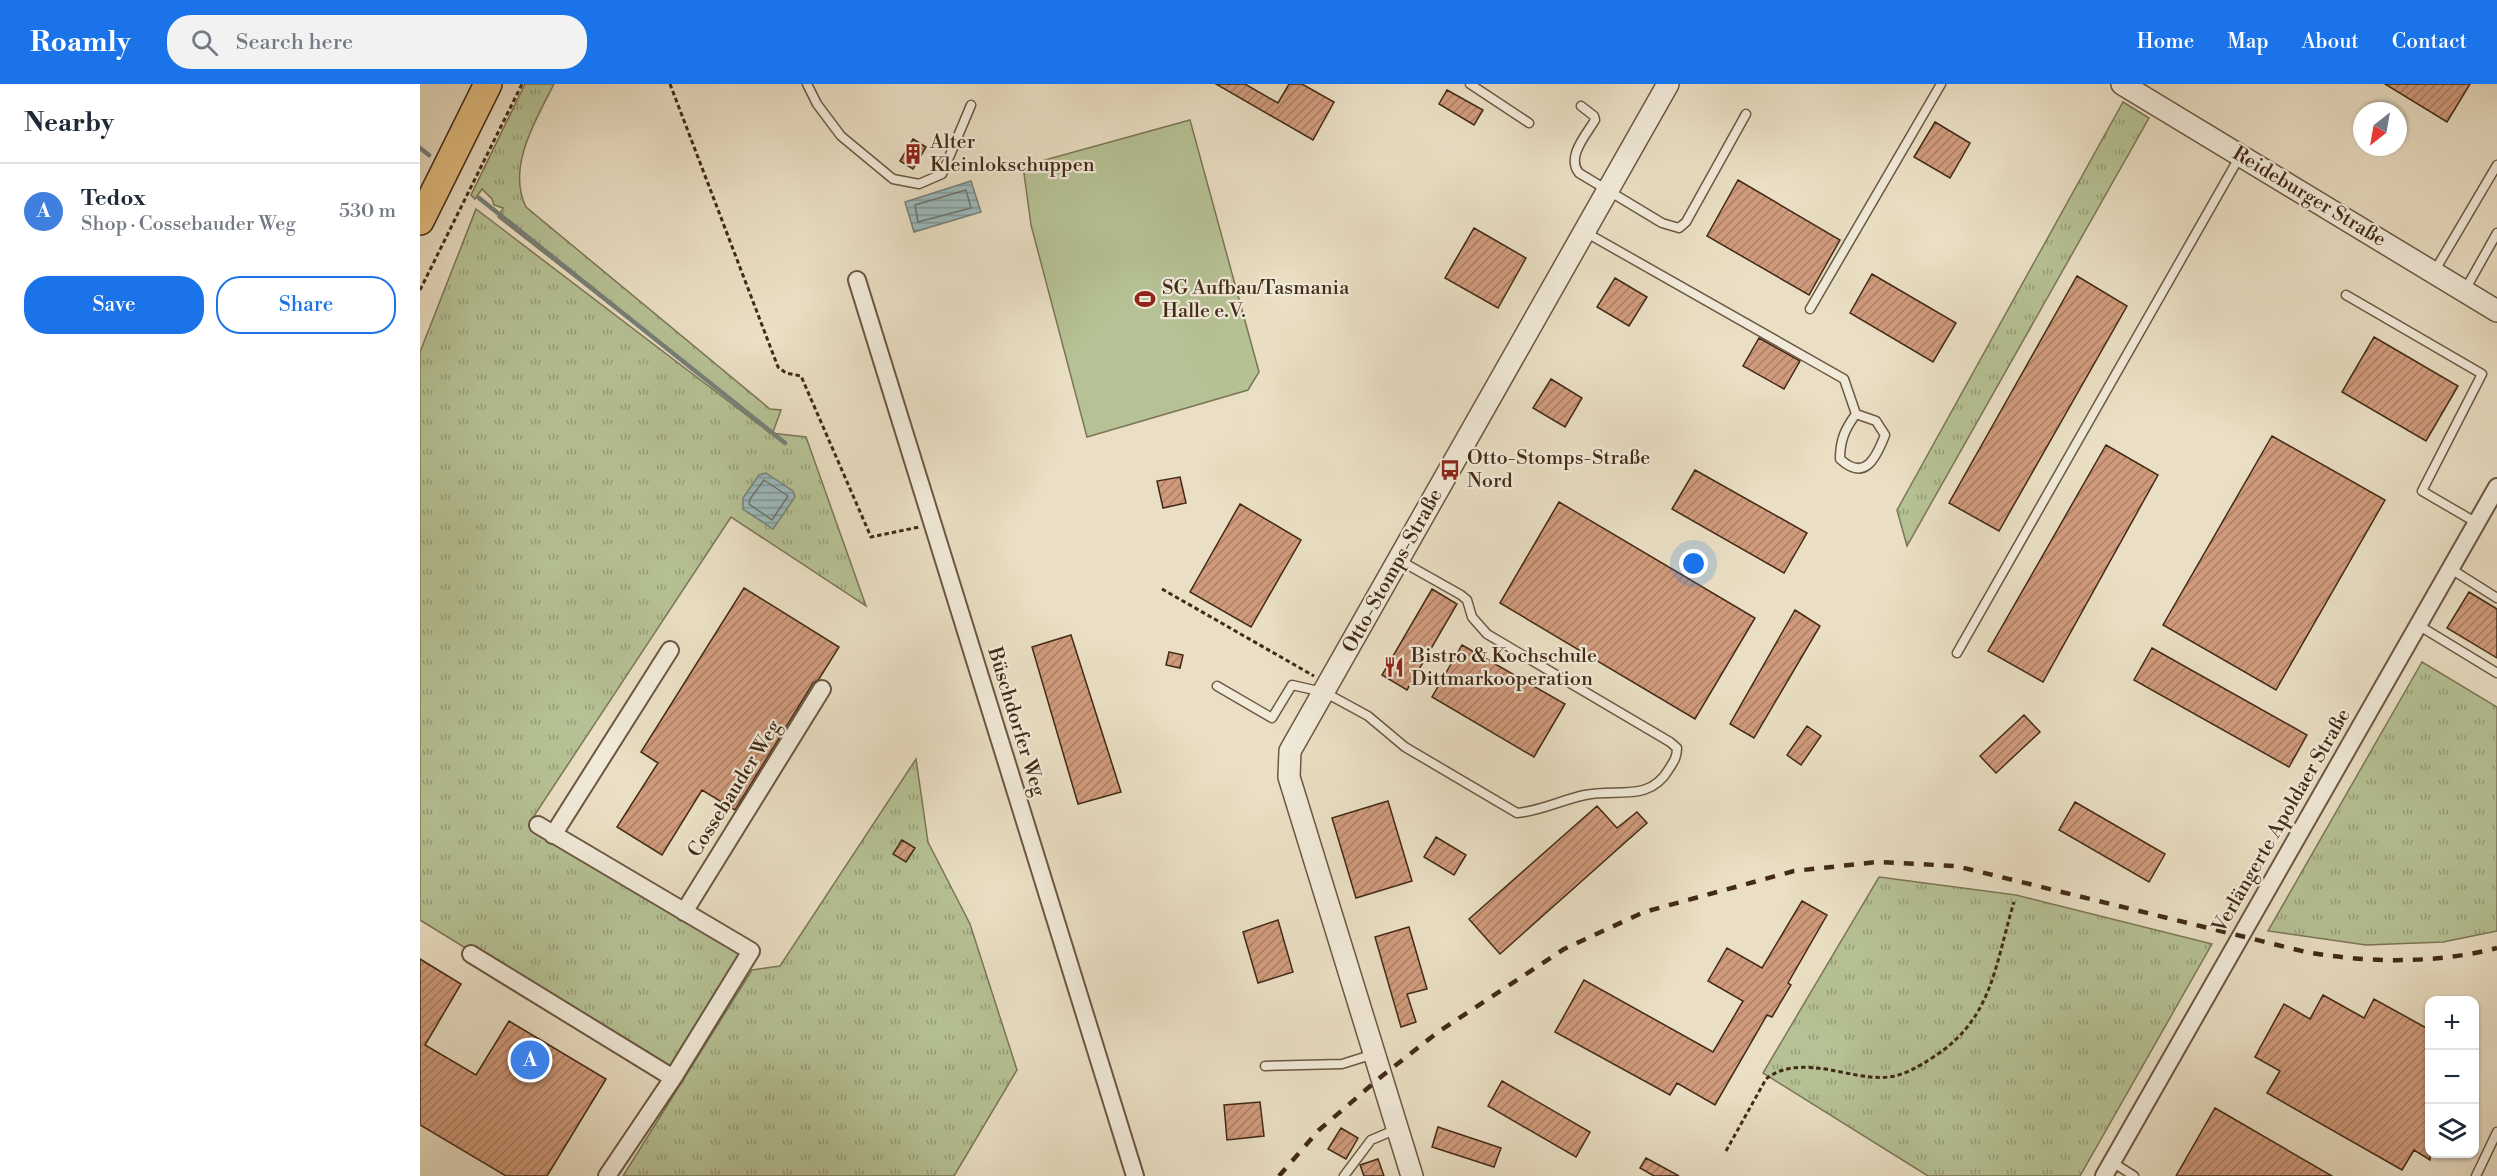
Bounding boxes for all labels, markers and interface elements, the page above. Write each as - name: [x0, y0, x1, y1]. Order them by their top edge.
- search box: [167, 15, 587, 69]
- text: Roamly: [30, 25, 131, 60]
- icon: search: [188, 26, 221, 59]
- text: Search here: [236, 29, 353, 56]
- text: Home: [2137, 29, 2194, 55]
- text: Map: [2227, 29, 2269, 55]
- text: About: [2302, 29, 2359, 55]
- text: Contact: [2392, 29, 2467, 55]
- north arrow: [2353, 102, 2407, 156]
- text: Nearby: [24, 107, 114, 139]
- place label: Alter Kleinlokschuppen: [929, 130, 1095, 178]
- street label: Reideburger Straße: [2228, 141, 2390, 253]
- building icon: Alter Kleinlokschuppen: [901, 142, 925, 166]
- text: Tedox: [81, 185, 146, 212]
- text: A: [36, 199, 51, 224]
- text: 530 m: [339, 199, 396, 224]
- text: Shop · Cossebauder Weg: [81, 212, 296, 237]
- button: Save: [24, 276, 204, 334]
- button: Share: [216, 276, 396, 334]
- place label: SG Aufbau/Tasmania Halle e.V.: [1162, 276, 1350, 324]
- sports icon: SG Aufbau/Tasmania Halle e.V.: [1133, 287, 1157, 311]
- place label: Otto-Stomps-Straße Nord: [1467, 446, 1650, 494]
- bus stop icon: Otto-Stomps-Straße Nord: [1438, 458, 1462, 482]
- street label: Otto-Stomps-Straße: [1338, 485, 1448, 657]
- your location: [1679, 549, 1708, 578]
- street label: Büschdorfer Weg: [981, 643, 1051, 800]
- place label: Bistro & Kochschule Dittmarkooperation: [1410, 644, 1597, 692]
- restaurant icon: Bistro & Kochschule Dittmarkooperation: [1382, 655, 1406, 679]
- street label: Verlängerte Apoldaer Straße: [2207, 704, 2357, 938]
- street label: Cossebauder Weg: [683, 715, 788, 862]
- map controls: [2425, 996, 2479, 1158]
- button: +: [2425, 996, 2479, 1050]
- pin: A: [510, 1038, 550, 1082]
- button: −: [2425, 1050, 2479, 1104]
- button: layers: [2425, 1104, 2479, 1158]

